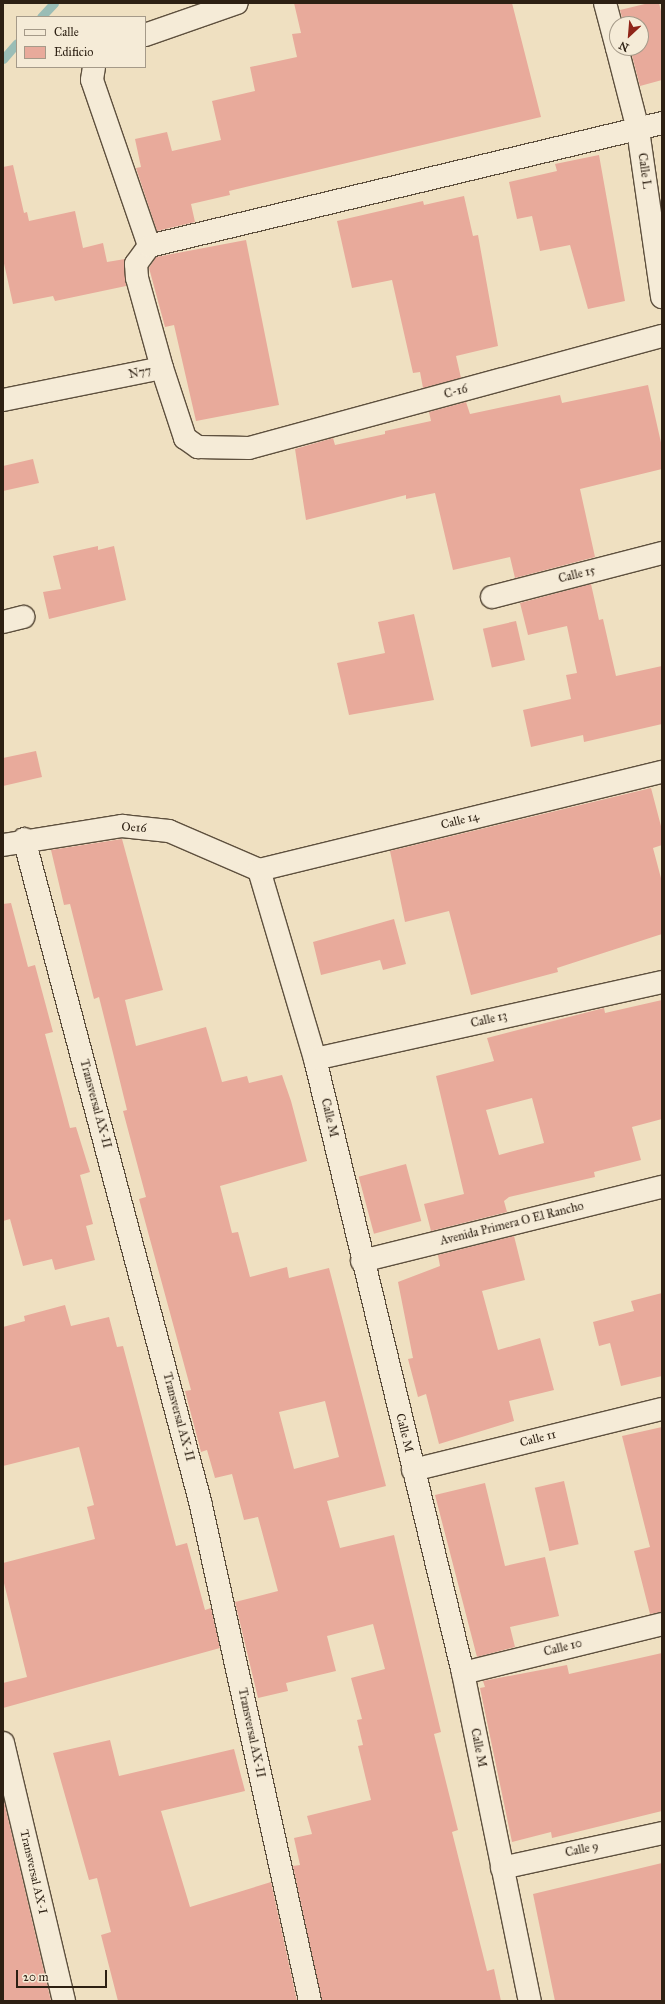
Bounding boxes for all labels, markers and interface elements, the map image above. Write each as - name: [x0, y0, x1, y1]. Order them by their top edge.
- legend: [16, 16, 146, 68]
- north arrow: [609, 16, 649, 56]
- text: Calle: [54, 25, 79, 39]
- text: N: [617, 38, 631, 54]
- text: Edificio: [54, 45, 93, 59]
- street label: Calle L: [634, 152, 654, 190]
- street label: N77: [127, 364, 153, 382]
- street label: C-16: [443, 382, 469, 402]
- street label: Calle 15: [557, 563, 597, 587]
- street label: Calle 14: [439, 809, 481, 833]
- street label: Oe16: [121, 820, 147, 836]
- street label: Calle 13: [469, 1009, 509, 1031]
- street label: Transversal AX-II: [76, 1058, 114, 1150]
- street label: Calle M: [318, 1097, 340, 1139]
- street label: Avenida Primera O El Rancho: [439, 1199, 585, 1249]
- street label: Transversal AX-II: [159, 1371, 197, 1463]
- street label: Calle M: [392, 1412, 416, 1454]
- street label: Calle 11: [518, 1428, 558, 1450]
- street label: Calle 10: [542, 1636, 584, 1660]
- street label: Transversal AX-II: [234, 1687, 268, 1779]
- street label: Calle M: [467, 1727, 489, 1769]
- street label: Transversal AX-I: [16, 1828, 50, 1916]
- street label: Calle 9: [564, 1839, 600, 1861]
- scale bar: [18, 1962, 109, 1988]
- text: 20 m: [23, 1970, 49, 1984]

